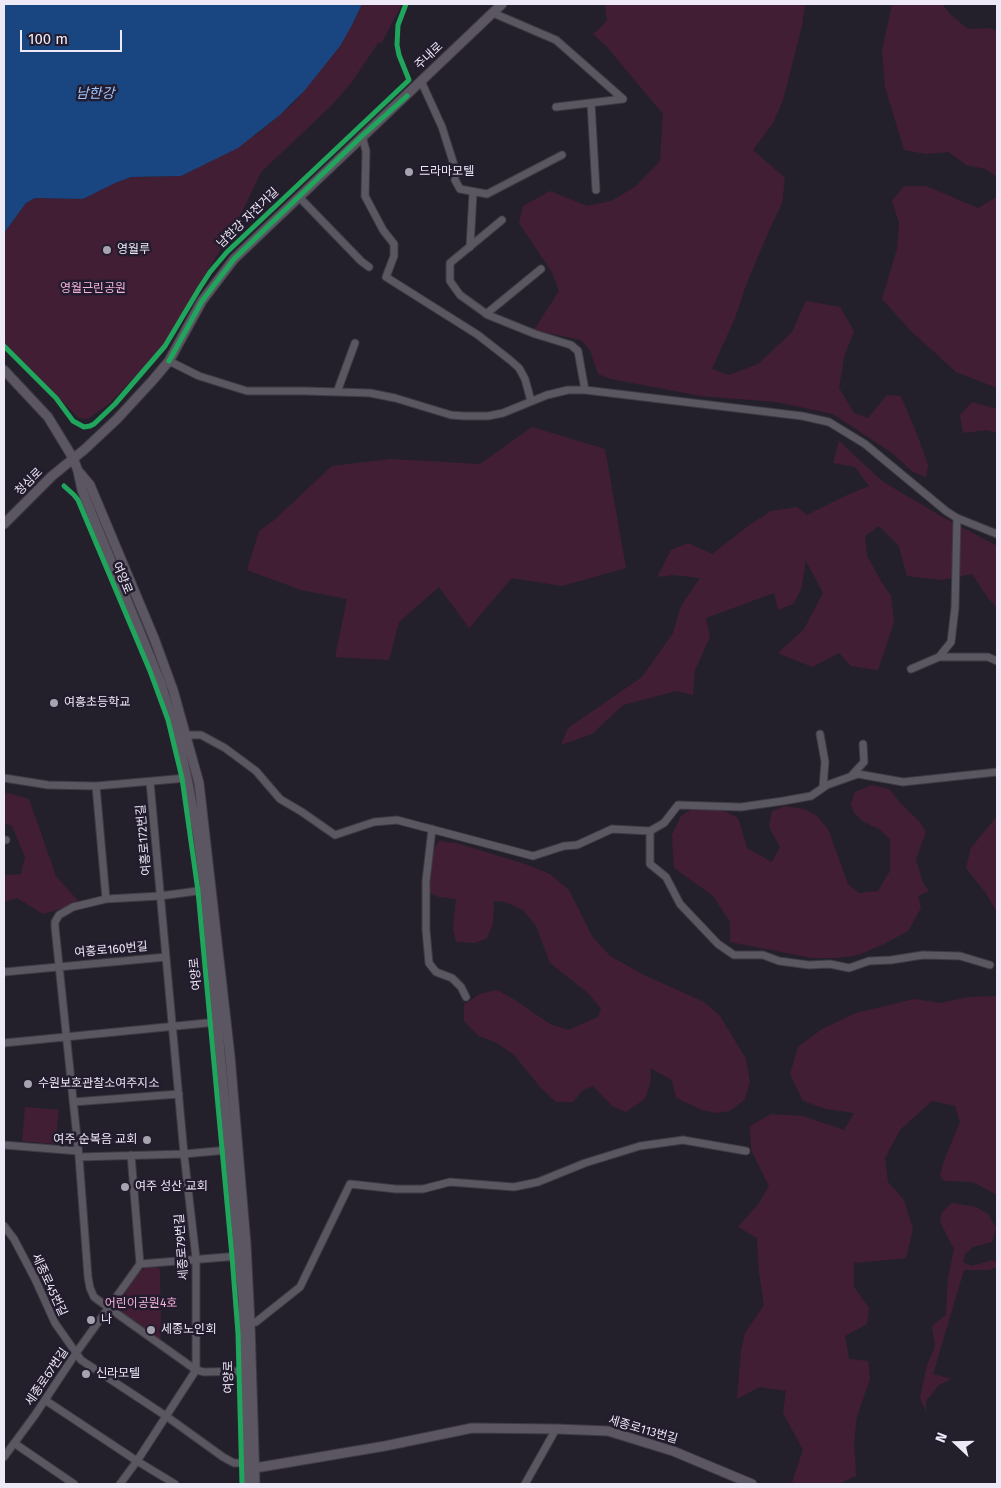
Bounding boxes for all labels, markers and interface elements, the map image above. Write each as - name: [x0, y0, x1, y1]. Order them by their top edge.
- scale bar: [22, 20, 125, 52]
- text: 100 m: [28, 30, 68, 48]
- street label: 주내로: [412, 39, 446, 73]
- water label: 남한강: [76, 86, 114, 102]
- place label: 드라마모텔: [419, 165, 474, 179]
- marker: 드라마모텔: [403, 166, 415, 178]
- street label: 남한강 자전거길: [214, 185, 282, 251]
- place label: 영월루: [117, 243, 150, 257]
- marker: 영월루: [101, 244, 113, 256]
- park label: 영월근린공원: [60, 282, 126, 296]
- street label: 청심로: [12, 465, 46, 499]
- street label: 여양로: [109, 560, 135, 596]
- place label: 여흥초등학교: [64, 696, 130, 710]
- marker: 여흥초등학교: [48, 697, 60, 709]
- street label: 여흥로172번길: [134, 804, 154, 876]
- street label: 여흥로160번길: [74, 940, 148, 960]
- street label: 여양로: [187, 957, 205, 991]
- place label: 수원보호관찰소여주지소: [38, 1077, 159, 1091]
- marker: 수원보호관찰소여주지소: [22, 1078, 34, 1090]
- place label: 여주 순복음 교회: [53, 1133, 137, 1147]
- marker: 여주 순복음 교회: [141, 1134, 153, 1146]
- place label: 여주 성산 교회: [135, 1180, 208, 1194]
- marker: 여주 성산 교회: [119, 1181, 131, 1193]
- street label: 세종로79번길: [172, 1213, 192, 1281]
- street label: 세종로45번길: [28, 1251, 70, 1319]
- park label: 어린이공원4호: [105, 1297, 177, 1311]
- place label: 나: [101, 1313, 112, 1327]
- marker: 나: [85, 1314, 97, 1326]
- place label: 세종노인회: [161, 1323, 216, 1337]
- marker: 세종노인회: [145, 1324, 157, 1336]
- street label: 세종로67번길: [22, 1345, 72, 1409]
- street label: 여양로: [222, 1360, 236, 1394]
- place label: 신라모텔: [96, 1367, 140, 1381]
- marker: 신라모텔: [80, 1368, 92, 1380]
- street label: 세종로113번길: [607, 1413, 679, 1447]
- north arrow: [931, 1418, 981, 1468]
- text: N: [932, 1430, 951, 1445]

